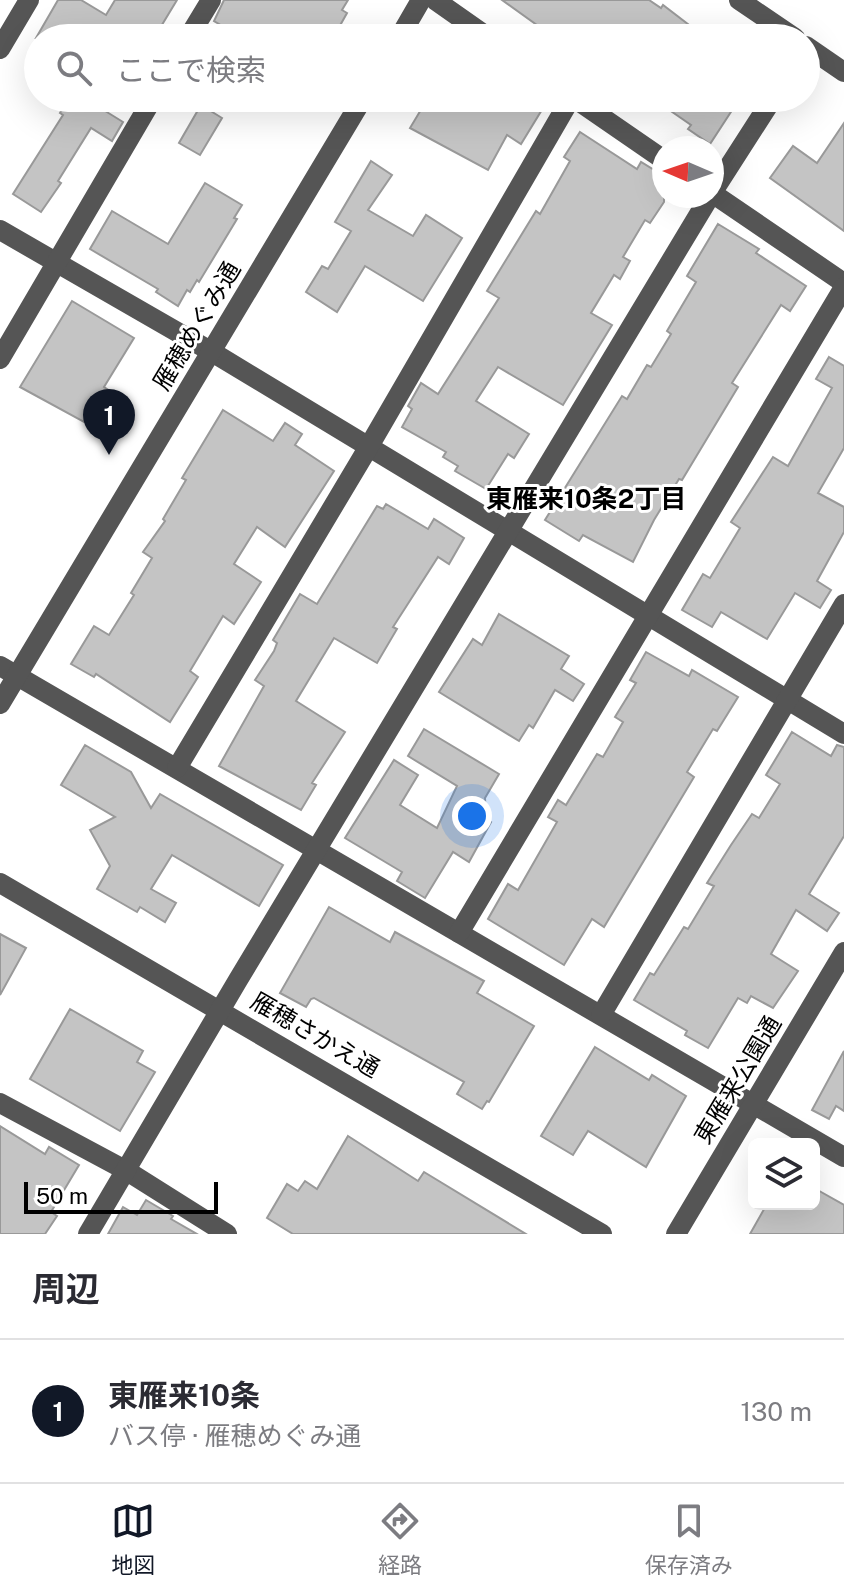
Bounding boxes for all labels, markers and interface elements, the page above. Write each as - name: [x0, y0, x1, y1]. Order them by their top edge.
- search box: [24, 24, 820, 112]
- icon: search: [52, 46, 96, 90]
- text: ここで検索: [116, 52, 266, 88]
- north arrow: [652, 136, 724, 208]
- street label: 雁穂めぐみ通: [147, 256, 245, 395]
- pin: 1: [83, 389, 135, 455]
- district label: 東雁来10条2丁目: [486, 483, 686, 514]
- your location: [452, 796, 492, 836]
- street label: 雁穂さかえ通: [246, 986, 385, 1082]
- street label: 東雁来公園通: [688, 1011, 786, 1148]
- map controls: [748, 1138, 820, 1210]
- button: layers: [748, 1138, 820, 1210]
- scale bar: [24, 1178, 218, 1214]
- text: 50 m: [36, 1183, 88, 1209]
- text: 周辺: [32, 1269, 100, 1309]
- text: 東雁来10条: [108, 1377, 260, 1413]
- text: 1: [52, 1396, 64, 1427]
- text: 130 m: [740, 1396, 812, 1427]
- text: バス停 · 雁穂めぐみ通: [108, 1420, 361, 1451]
- tab: 地図: [111, 1499, 155, 1579]
- tab: 経路: [378, 1499, 422, 1579]
- tab: 保存済み: [645, 1499, 733, 1579]

